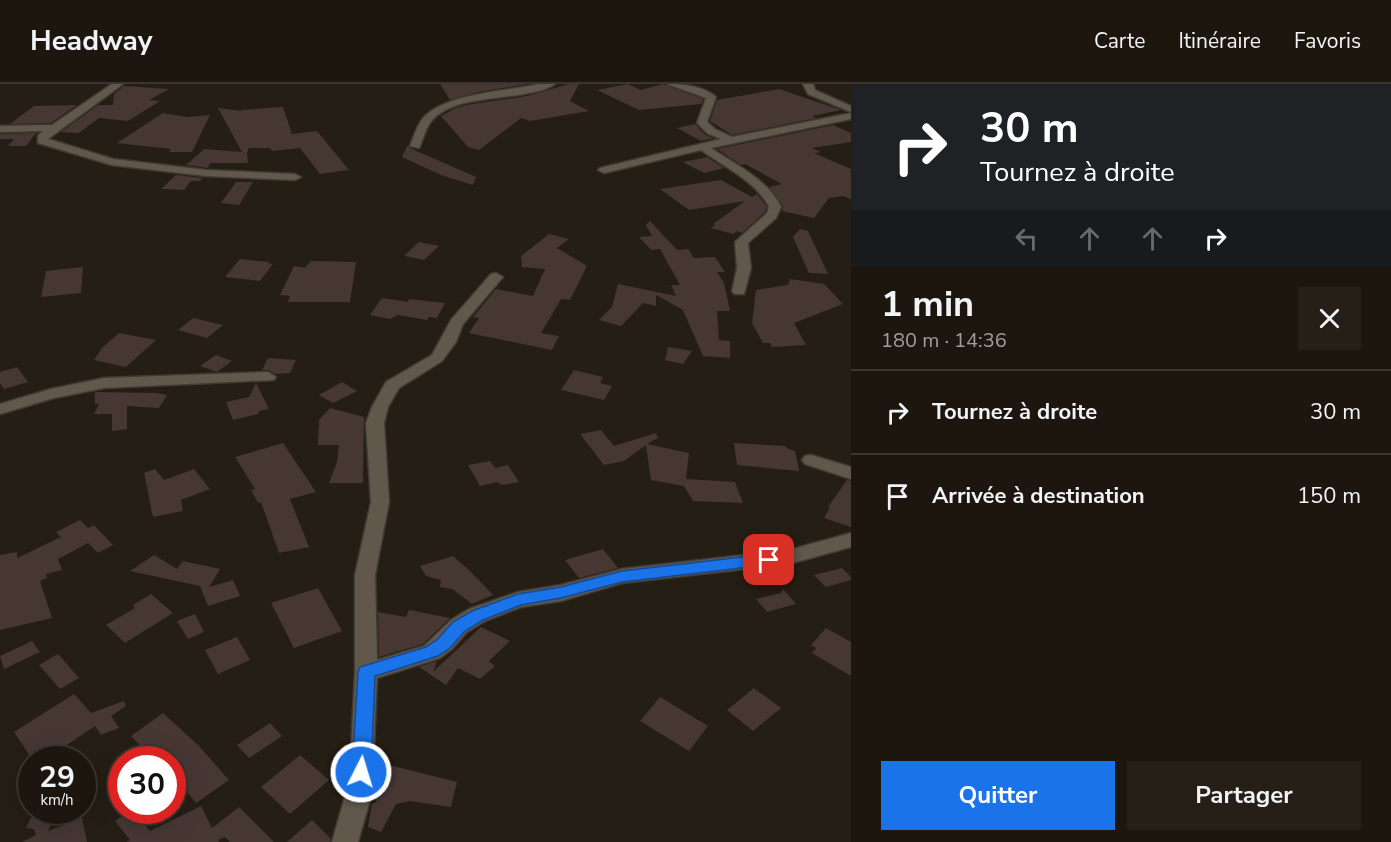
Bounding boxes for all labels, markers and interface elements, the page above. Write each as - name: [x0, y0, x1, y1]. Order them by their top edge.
- text: Headway: [30, 22, 152, 60]
- text: Carte: [1094, 27, 1145, 55]
- text: Itinéraire: [1178, 27, 1261, 55]
- text: Favoris: [1294, 27, 1361, 55]
- text: 30 m: [980, 100, 1079, 157]
- icon: right: [881, 108, 959, 186]
- text: Tournez à droite: [980, 154, 1175, 191]
- icon: left: [1010, 222, 1043, 255]
- icon: ahead: [1073, 222, 1106, 255]
- icon: ahead: [1136, 222, 1169, 255]
- icon: right: [1199, 222, 1232, 255]
- text: 1 min: [881, 280, 974, 329]
- button: close: [1298, 287, 1361, 350]
- text: 180 m · 14:36: [881, 327, 1007, 354]
- icon: right: [881, 396, 914, 429]
- text: Tournez à droite: [932, 397, 1097, 427]
- text: 30 m: [1310, 397, 1361, 427]
- icon: arrive: [881, 480, 914, 513]
- text: Arrivée à destination: [932, 481, 1145, 511]
- text: 150 m: [1297, 481, 1361, 511]
- pin: [743, 534, 794, 585]
- icon: arrive: [752, 543, 785, 576]
- position arrow: [329, 740, 393, 804]
- speed limit sign: 30: [108, 746, 186, 824]
- text: 29: [39, 757, 75, 798]
- button: Quitter: [881, 761, 1115, 830]
- button: Partager: [1127, 761, 1361, 830]
- text: km/h: [40, 790, 74, 810]

